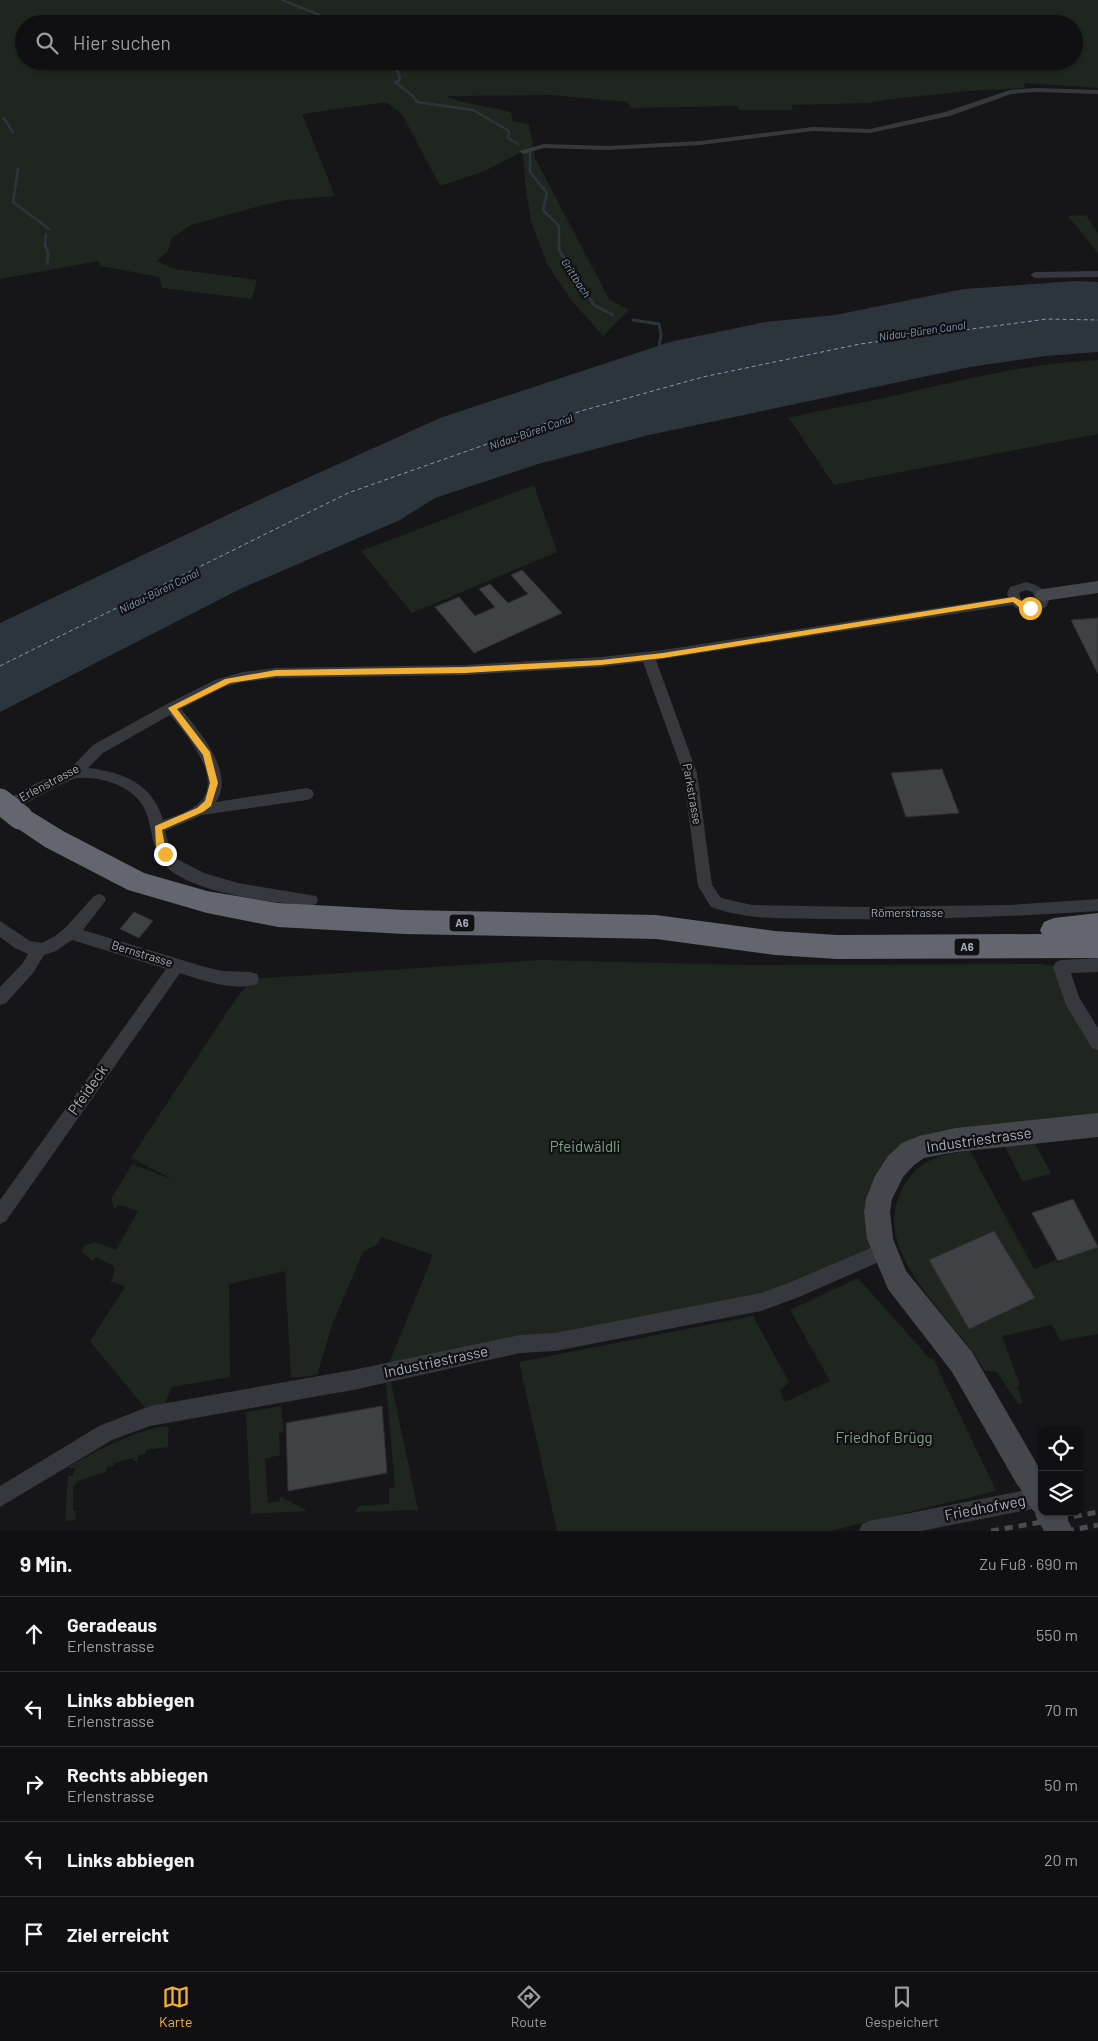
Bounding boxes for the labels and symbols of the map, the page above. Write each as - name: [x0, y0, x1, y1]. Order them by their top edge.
- water label: Grittbach: [559, 256, 594, 300]
- water label: Nidau-Büren Canal: [878, 318, 967, 343]
- water label: Nidau-Büren Canal: [487, 411, 575, 452]
- water label: Nidau-Büren Canal: [117, 565, 201, 616]
- route start: [1019, 597, 1042, 620]
- street label: Erlenstrasse: [16, 761, 81, 804]
- street label: Parkstrasse: [681, 762, 705, 826]
- route end: [154, 843, 177, 866]
- street label: Römerstrasse: [871, 905, 943, 919]
- road number: A6: [450, 914, 474, 931]
- street label: Bernstrasse: [110, 937, 175, 969]
- road number: A6: [954, 939, 980, 956]
- street label: Pfeideck: [64, 1061, 111, 1118]
- street label: Industriestrasse: [925, 1123, 1033, 1155]
- park label: Pfeidwäldli: [550, 1137, 620, 1155]
- street label: Industriestrasse: [382, 1341, 489, 1381]
- park label: Friedhof Brügg: [835, 1428, 933, 1446]
- street label: Friedhofweg: [943, 1490, 1027, 1524]

